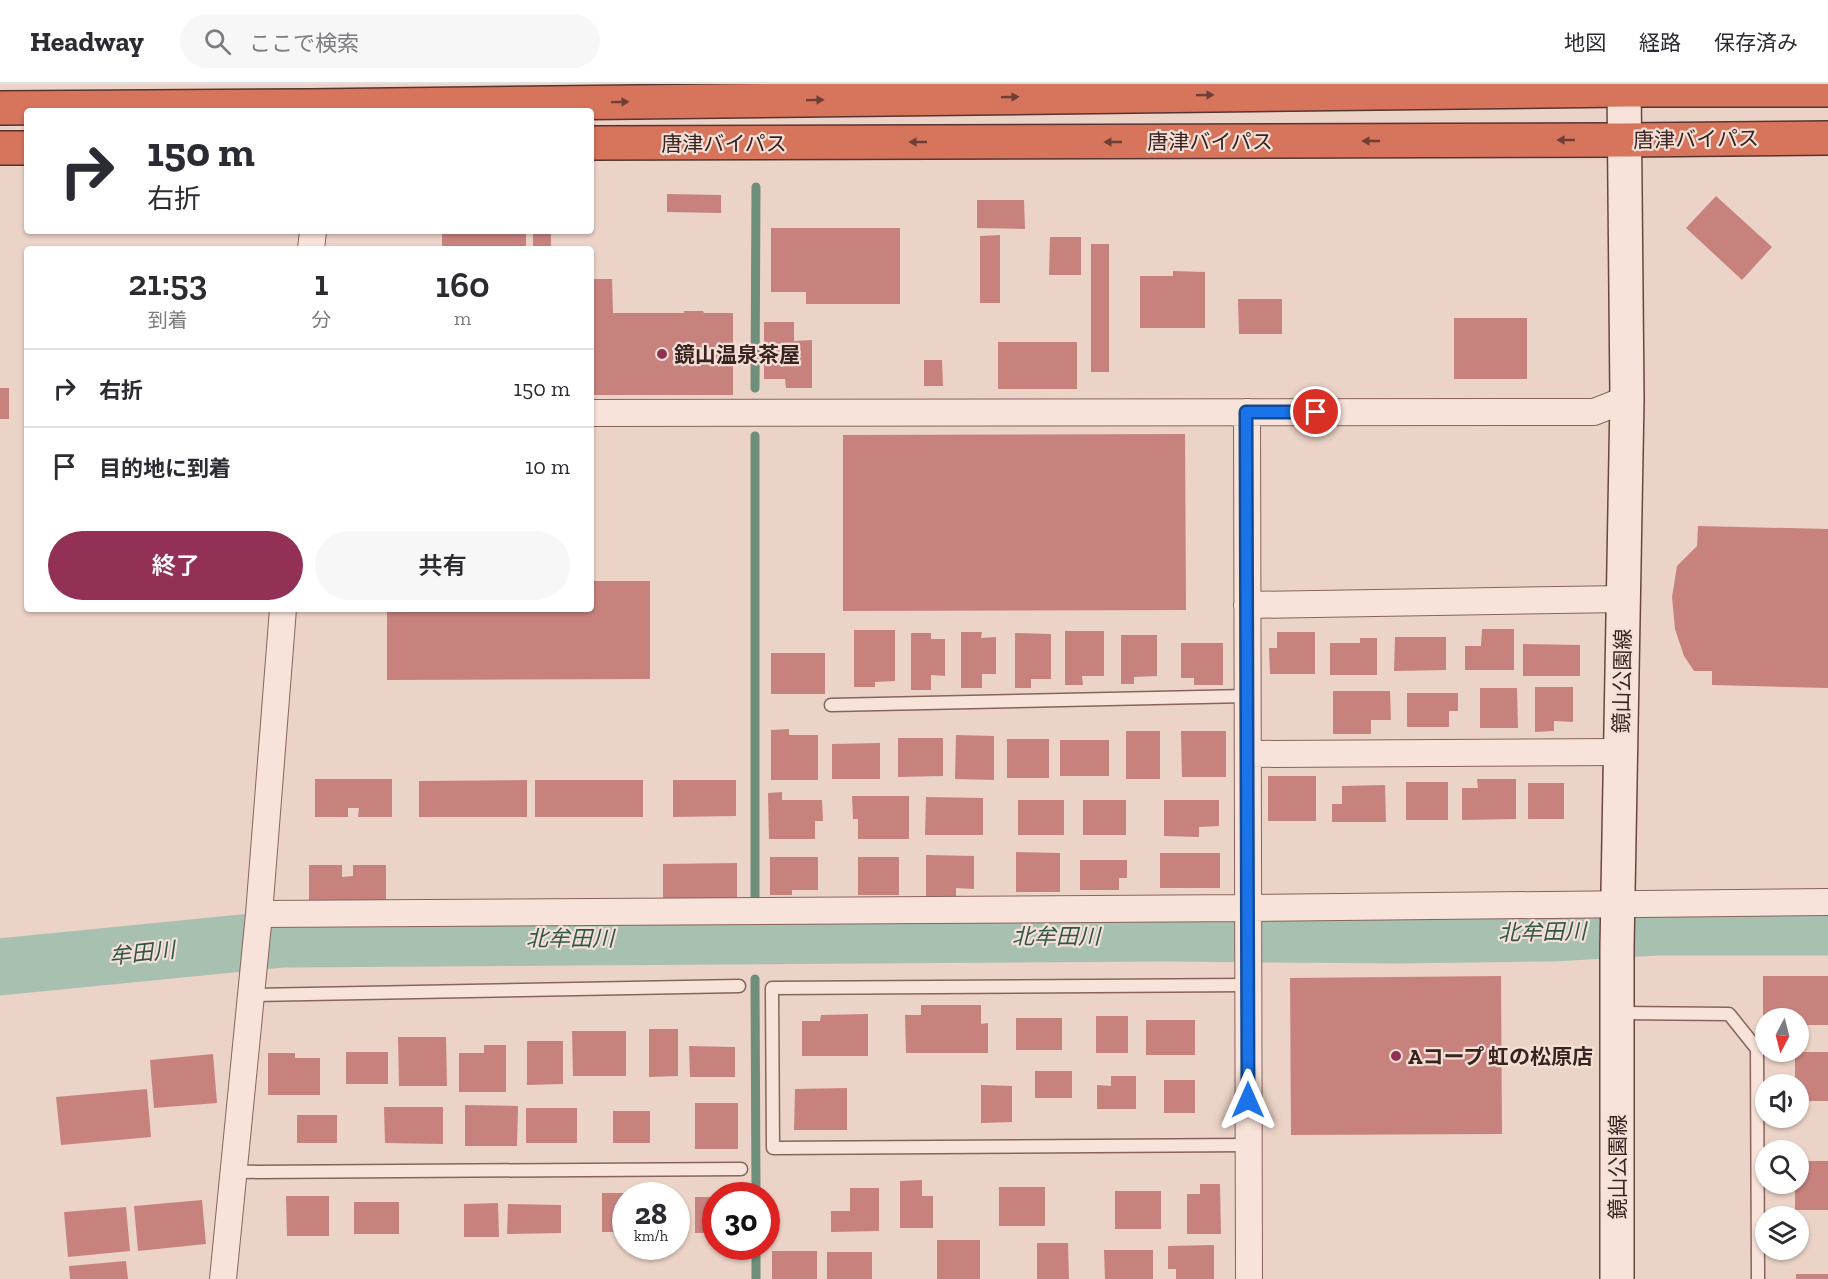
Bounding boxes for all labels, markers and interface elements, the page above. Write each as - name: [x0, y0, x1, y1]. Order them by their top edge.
- search box: [180, 14, 600, 68]
- text: Headway: [30, 25, 144, 58]
- icon: search: [201, 25, 234, 58]
- text: ここで検索: [249, 30, 359, 57]
- text: 地図: [1564, 30, 1606, 55]
- text: 経路: [1639, 30, 1681, 55]
- text: 保存済み: [1714, 30, 1798, 55]
- one-way arrow: [1196, 90, 1215, 100]
- one-way arrow: [1001, 93, 1020, 102]
- one-way arrow: [806, 95, 825, 105]
- one-way arrow: [611, 97, 630, 107]
- street label: 唐津バイパス: [1633, 125, 1759, 153]
- text: 150 m: [147, 126, 255, 177]
- street label: 唐津バイパス: [1147, 129, 1273, 154]
- street label: 唐津バイパス: [661, 131, 787, 156]
- icon: right: [48, 132, 126, 210]
- one-way arrow: [1557, 135, 1576, 145]
- one-way arrow: [1362, 136, 1381, 146]
- one-way arrow: [909, 137, 928, 147]
- one-way arrow: [1104, 137, 1123, 147]
- text: 右折: [147, 183, 201, 215]
- text: 21:53: [128, 261, 207, 304]
- text: 1: [314, 261, 329, 304]
- text: 160: [436, 263, 490, 306]
- text: m: [454, 306, 471, 330]
- text: 到着: [148, 308, 188, 332]
- text: 分: [311, 308, 331, 332]
- place label: 鏡山温泉茶屋: [674, 342, 800, 367]
- marker: 鏡山温泉茶屋: [655, 347, 669, 361]
- icon: right: [48, 372, 81, 405]
- text: 150 m: [514, 375, 570, 402]
- text: 右折: [99, 377, 143, 404]
- pin: [1290, 386, 1341, 437]
- icon: arrive: [1299, 395, 1332, 428]
- icon: arrive: [48, 450, 81, 483]
- text: 10 m: [525, 453, 570, 480]
- text: 目的地に到着: [99, 455, 231, 482]
- button: 終了: [48, 531, 303, 600]
- button: 共有: [315, 531, 570, 600]
- street label: 鏡山公園線: [1609, 628, 1635, 734]
- water label: 北牟田川: [1498, 918, 1588, 946]
- water label: 北牟田川: [1012, 923, 1102, 950]
- water label: 北牟田川: [526, 925, 616, 952]
- water label: 牟田川: [108, 936, 178, 970]
- north arrow: [1755, 1008, 1809, 1062]
- map controls: [1755, 1008, 1809, 1260]
- place label: Aコープ 虹の松原店: [1408, 1044, 1593, 1069]
- marker: Aコープ 虹の松原店: [1389, 1049, 1403, 1063]
- position arrow: [1216, 1068, 1280, 1132]
- button: sound: [1755, 1074, 1809, 1128]
- street label: 鏡山公園線: [1605, 1115, 1630, 1220]
- button: search: [1755, 1140, 1809, 1194]
- speed limit sign: 30: [702, 1182, 780, 1260]
- text: 28: [635, 1196, 667, 1232]
- button: layers: [1755, 1206, 1809, 1260]
- text: km/h: [634, 1227, 668, 1245]

